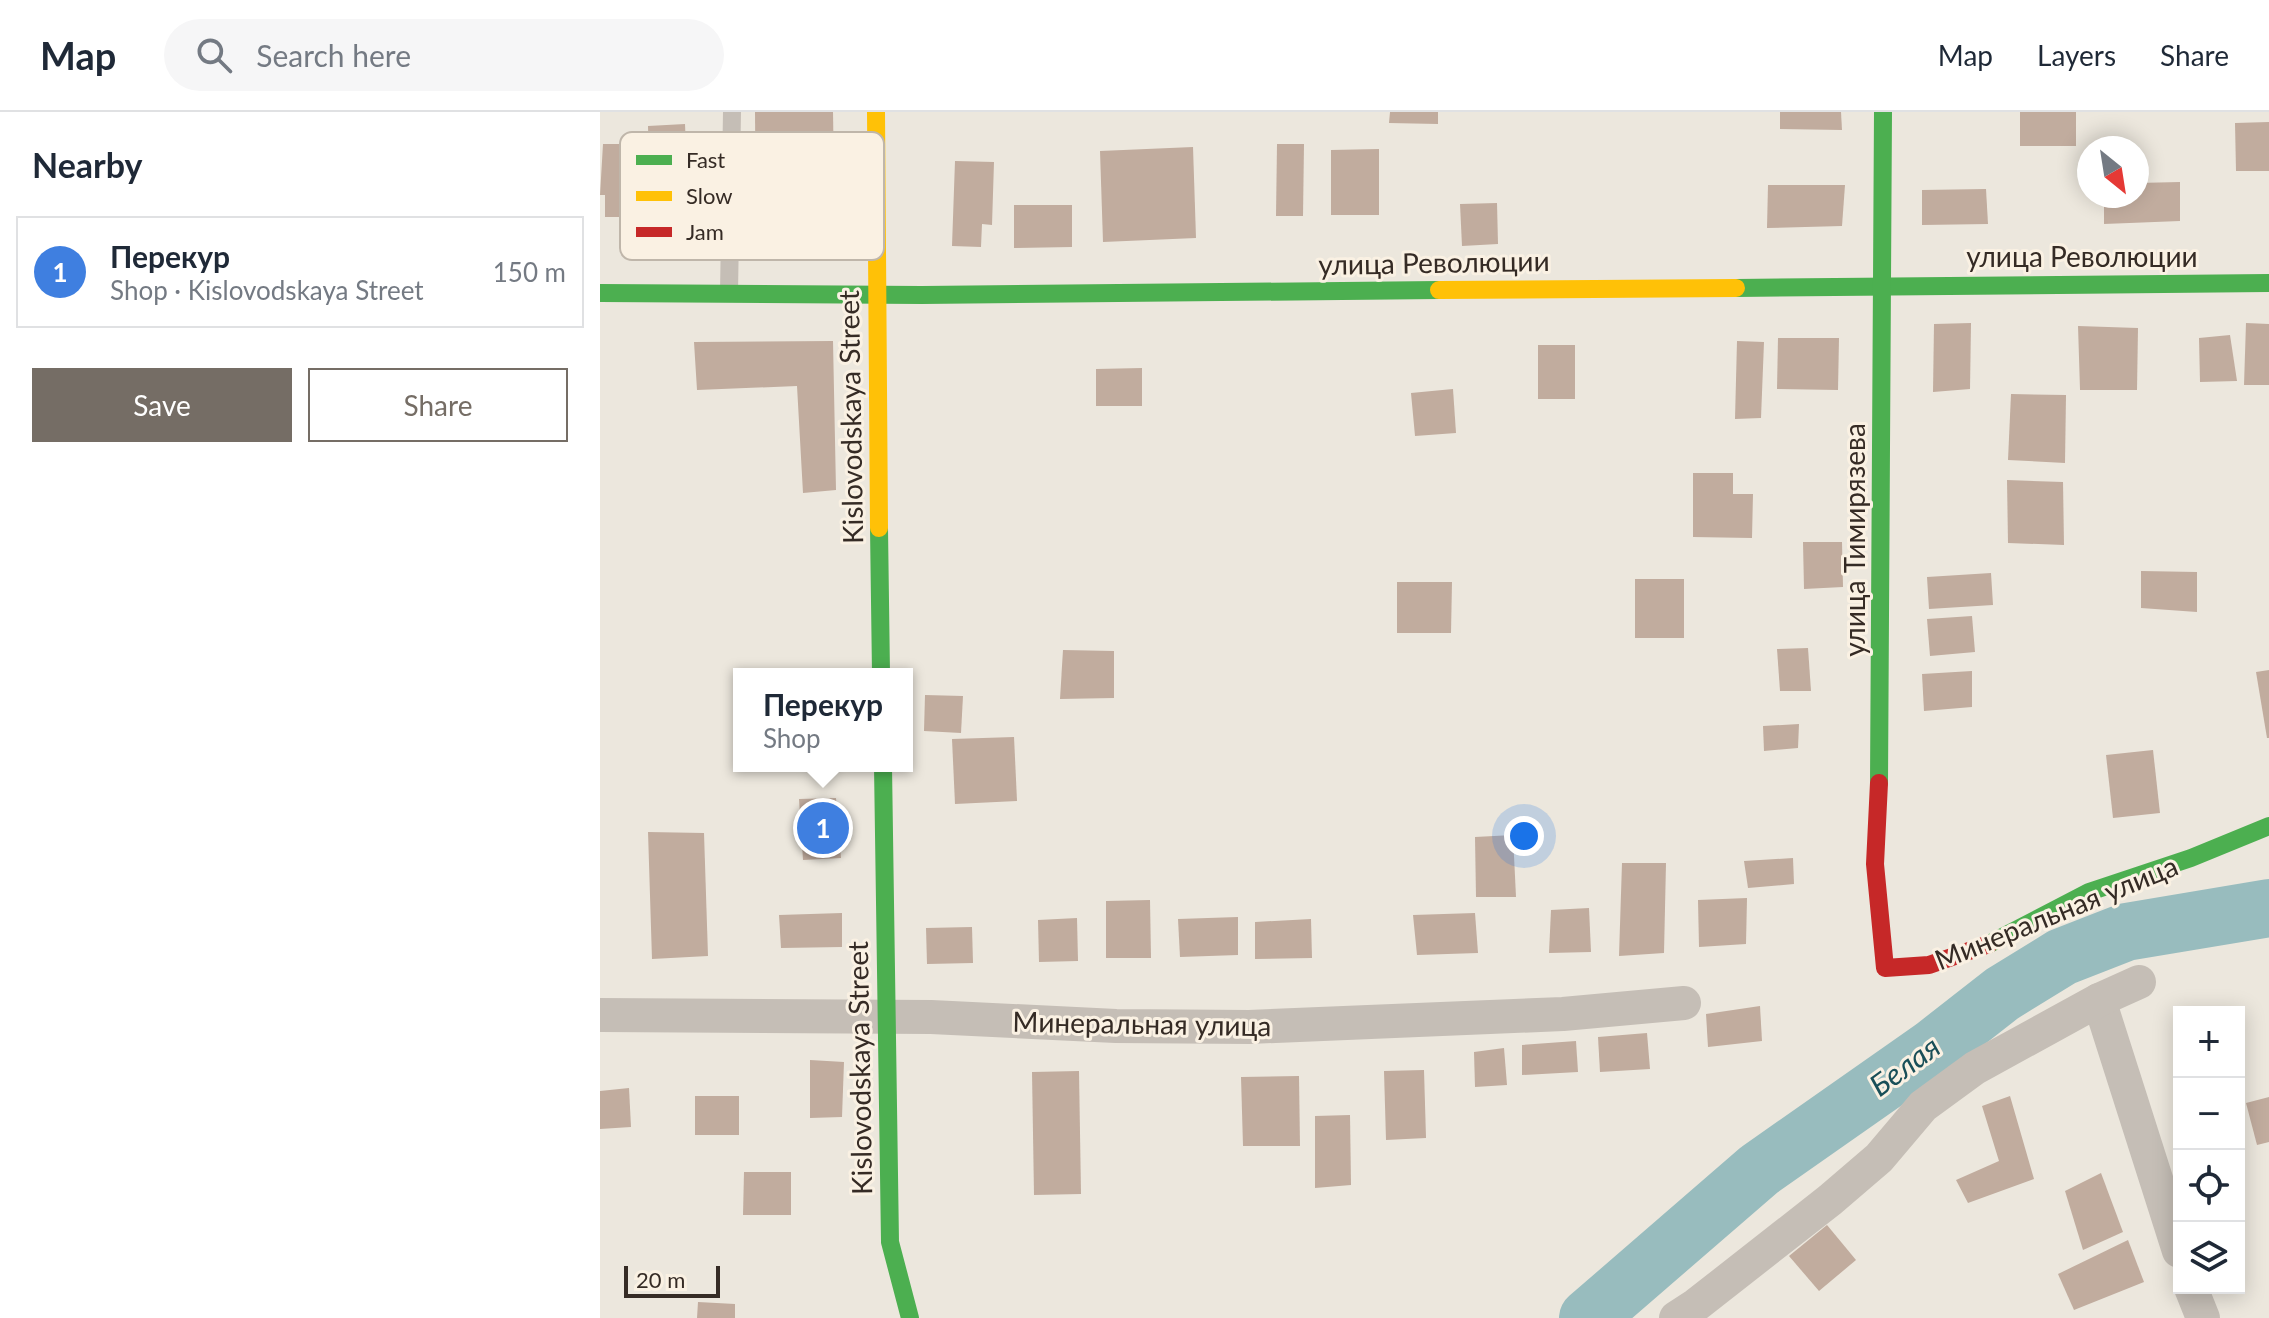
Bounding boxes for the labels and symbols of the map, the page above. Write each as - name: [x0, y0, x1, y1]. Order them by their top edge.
- legend: [620, 132, 884, 260]
- north arrow: [2077, 136, 2149, 208]
- text: Fast: [686, 146, 725, 173]
- text: Slow: [686, 182, 733, 209]
- text: Jam: [686, 218, 724, 245]
- street label: улица Революции: [1966, 239, 2198, 273]
- street label: улица Революции: [1318, 243, 1550, 281]
- street label: Kislovodskaya Street: [831, 290, 869, 544]
- street label: улица Тимирязева: [1837, 423, 1871, 657]
- pin: 1: [797, 798, 849, 858]
- your location: [1504, 816, 1544, 856]
- street label: Минеральная улица: [1930, 848, 2182, 976]
- street label: Kislovodskaya Street: [840, 941, 878, 1195]
- street label: Минеральная улица: [1012, 1004, 1272, 1042]
- water label: Белая: [1862, 1027, 1946, 1103]
- scale bar: [624, 1262, 720, 1298]

